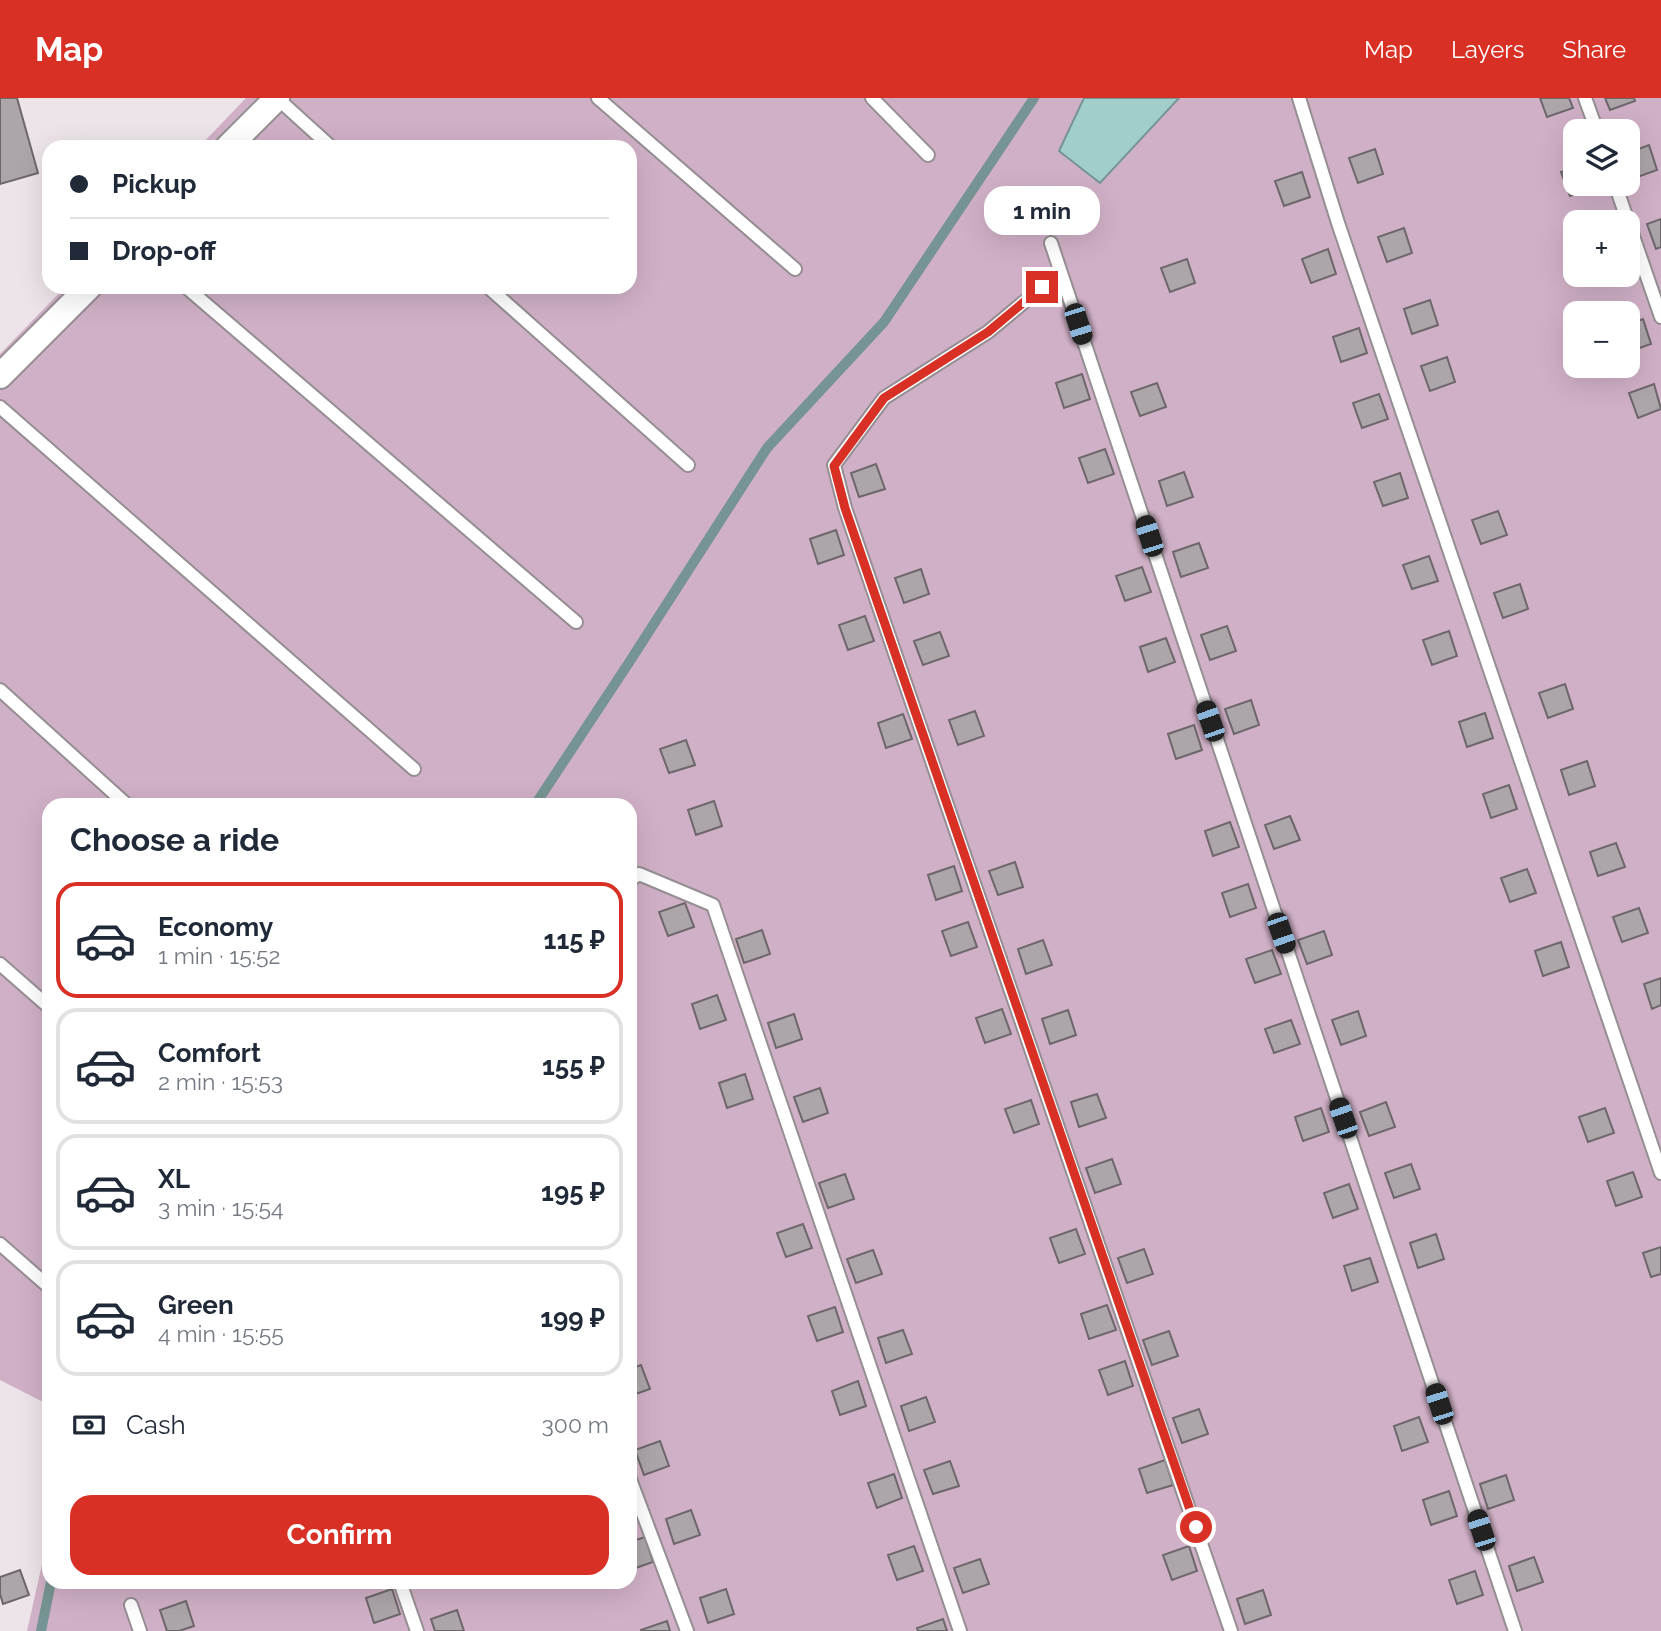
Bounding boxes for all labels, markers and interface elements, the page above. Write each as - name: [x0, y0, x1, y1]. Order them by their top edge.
- text: Map: [35, 30, 103, 69]
- text: Map: [1364, 35, 1413, 64]
- text: Layers: [1451, 35, 1524, 64]
- text: Share: [1562, 35, 1626, 64]
- map controls: [1563, 119, 1640, 378]
- button: layers: [1563, 119, 1640, 196]
- text: Pickup: [112, 169, 197, 199]
- callout: 1 min: [984, 186, 1100, 234]
- text: 1 min: [1013, 197, 1071, 224]
- button: +: [1563, 210, 1640, 287]
- text: Drop-off: [112, 236, 216, 266]
- route end: [1026, 271, 1058, 303]
- car: [1062, 301, 1095, 347]
- button: −: [1563, 301, 1640, 378]
- car: [1133, 513, 1166, 559]
- car: [1194, 698, 1227, 744]
- text: Choose a ride: [70, 821, 279, 858]
- icon: car: [74, 909, 137, 972]
- car: [1265, 910, 1298, 956]
- text: Economy: [158, 912, 273, 942]
- text: 115 ₽: [544, 925, 605, 955]
- text: 1 min · 15:52: [158, 942, 281, 969]
- icon: car: [74, 1035, 137, 1098]
- text: Comfort: [158, 1038, 261, 1068]
- text: 155 ₽: [542, 1051, 605, 1081]
- text: 2 min · 15:53: [158, 1068, 283, 1095]
- car: [1327, 1095, 1360, 1141]
- icon: car: [74, 1161, 137, 1224]
- text: XL: [158, 1164, 190, 1194]
- text: 195 ₽: [541, 1177, 605, 1207]
- text: 3 min · 15:54: [158, 1194, 284, 1221]
- icon: car: [74, 1287, 137, 1350]
- text: Green: [158, 1290, 234, 1320]
- text: 199 ₽: [540, 1303, 605, 1333]
- text: 4 min · 15:55: [158, 1320, 284, 1347]
- car: [1423, 1381, 1456, 1427]
- icon: cash: [70, 1406, 108, 1444]
- text: Cash: [126, 1410, 186, 1440]
- text: 300 m: [542, 1411, 609, 1438]
- button: Confirm: [70, 1495, 609, 1575]
- car: [1465, 1507, 1498, 1553]
- route start: [1180, 1511, 1212, 1543]

